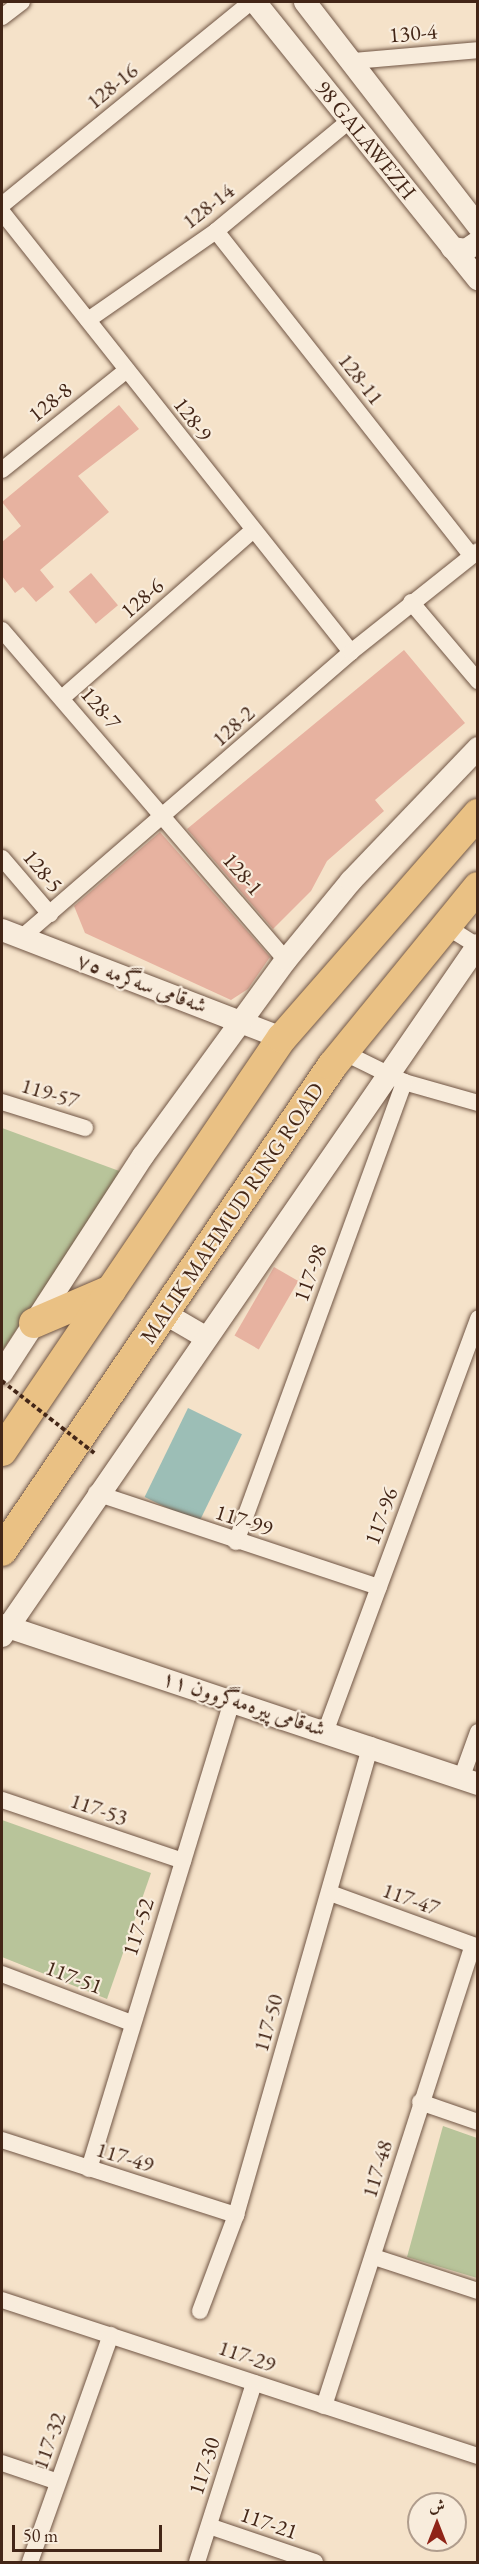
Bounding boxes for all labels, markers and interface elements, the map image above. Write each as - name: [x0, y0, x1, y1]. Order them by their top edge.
- street label: 130-4: [388, 18, 438, 48]
- street label: 128-16: [81, 57, 143, 115]
- street label: 98 GALAWEZH: [310, 75, 422, 205]
- street label: 128-14: [177, 177, 239, 235]
- street label: 128-11: [332, 348, 390, 410]
- street label: 128-8: [23, 377, 77, 427]
- street label: 128-9: [168, 392, 218, 446]
- street label: 128-6: [115, 572, 169, 624]
- street label: 128-7: [75, 681, 127, 735]
- street label: 128-2: [206, 700, 260, 752]
- street label: 128-5: [17, 844, 69, 898]
- street label: 128-1: [217, 847, 269, 901]
- street label: شەقامی سەگرمە ٧٥: [73, 947, 211, 1019]
- street label: 119-57: [18, 1072, 82, 1114]
- street label: MALIK MAHMUD RING ROAD: [135, 1077, 329, 1349]
- street label: 117-98: [288, 1241, 332, 1305]
- street label: 117-96: [359, 1484, 403, 1548]
- street label: 117-99: [212, 1498, 276, 1542]
- street label: شەقامی پیرەمەگروون ١١: [159, 1664, 329, 1742]
- street label: 117-53: [67, 1787, 131, 1831]
- street label: 117-47: [379, 1877, 443, 1921]
- street label: 117-52: [116, 1895, 160, 1959]
- street label: 117-51: [42, 1954, 106, 2000]
- street label: 117-50: [247, 1991, 289, 2055]
- street label: 117-49: [93, 2136, 157, 2178]
- street label: 117-48: [356, 2137, 398, 2201]
- street label: 117-29: [215, 2334, 279, 2378]
- street label: 117-32: [27, 2409, 71, 2473]
- street label: 117-30: [182, 2434, 226, 2498]
- north arrow: [407, 2492, 467, 2552]
- text: ش: [429, 2495, 445, 2516]
- street label: 117-21: [237, 2501, 301, 2545]
- scale bar: [15, 2513, 165, 2551]
- text: 50 m: [23, 2524, 58, 2547]

